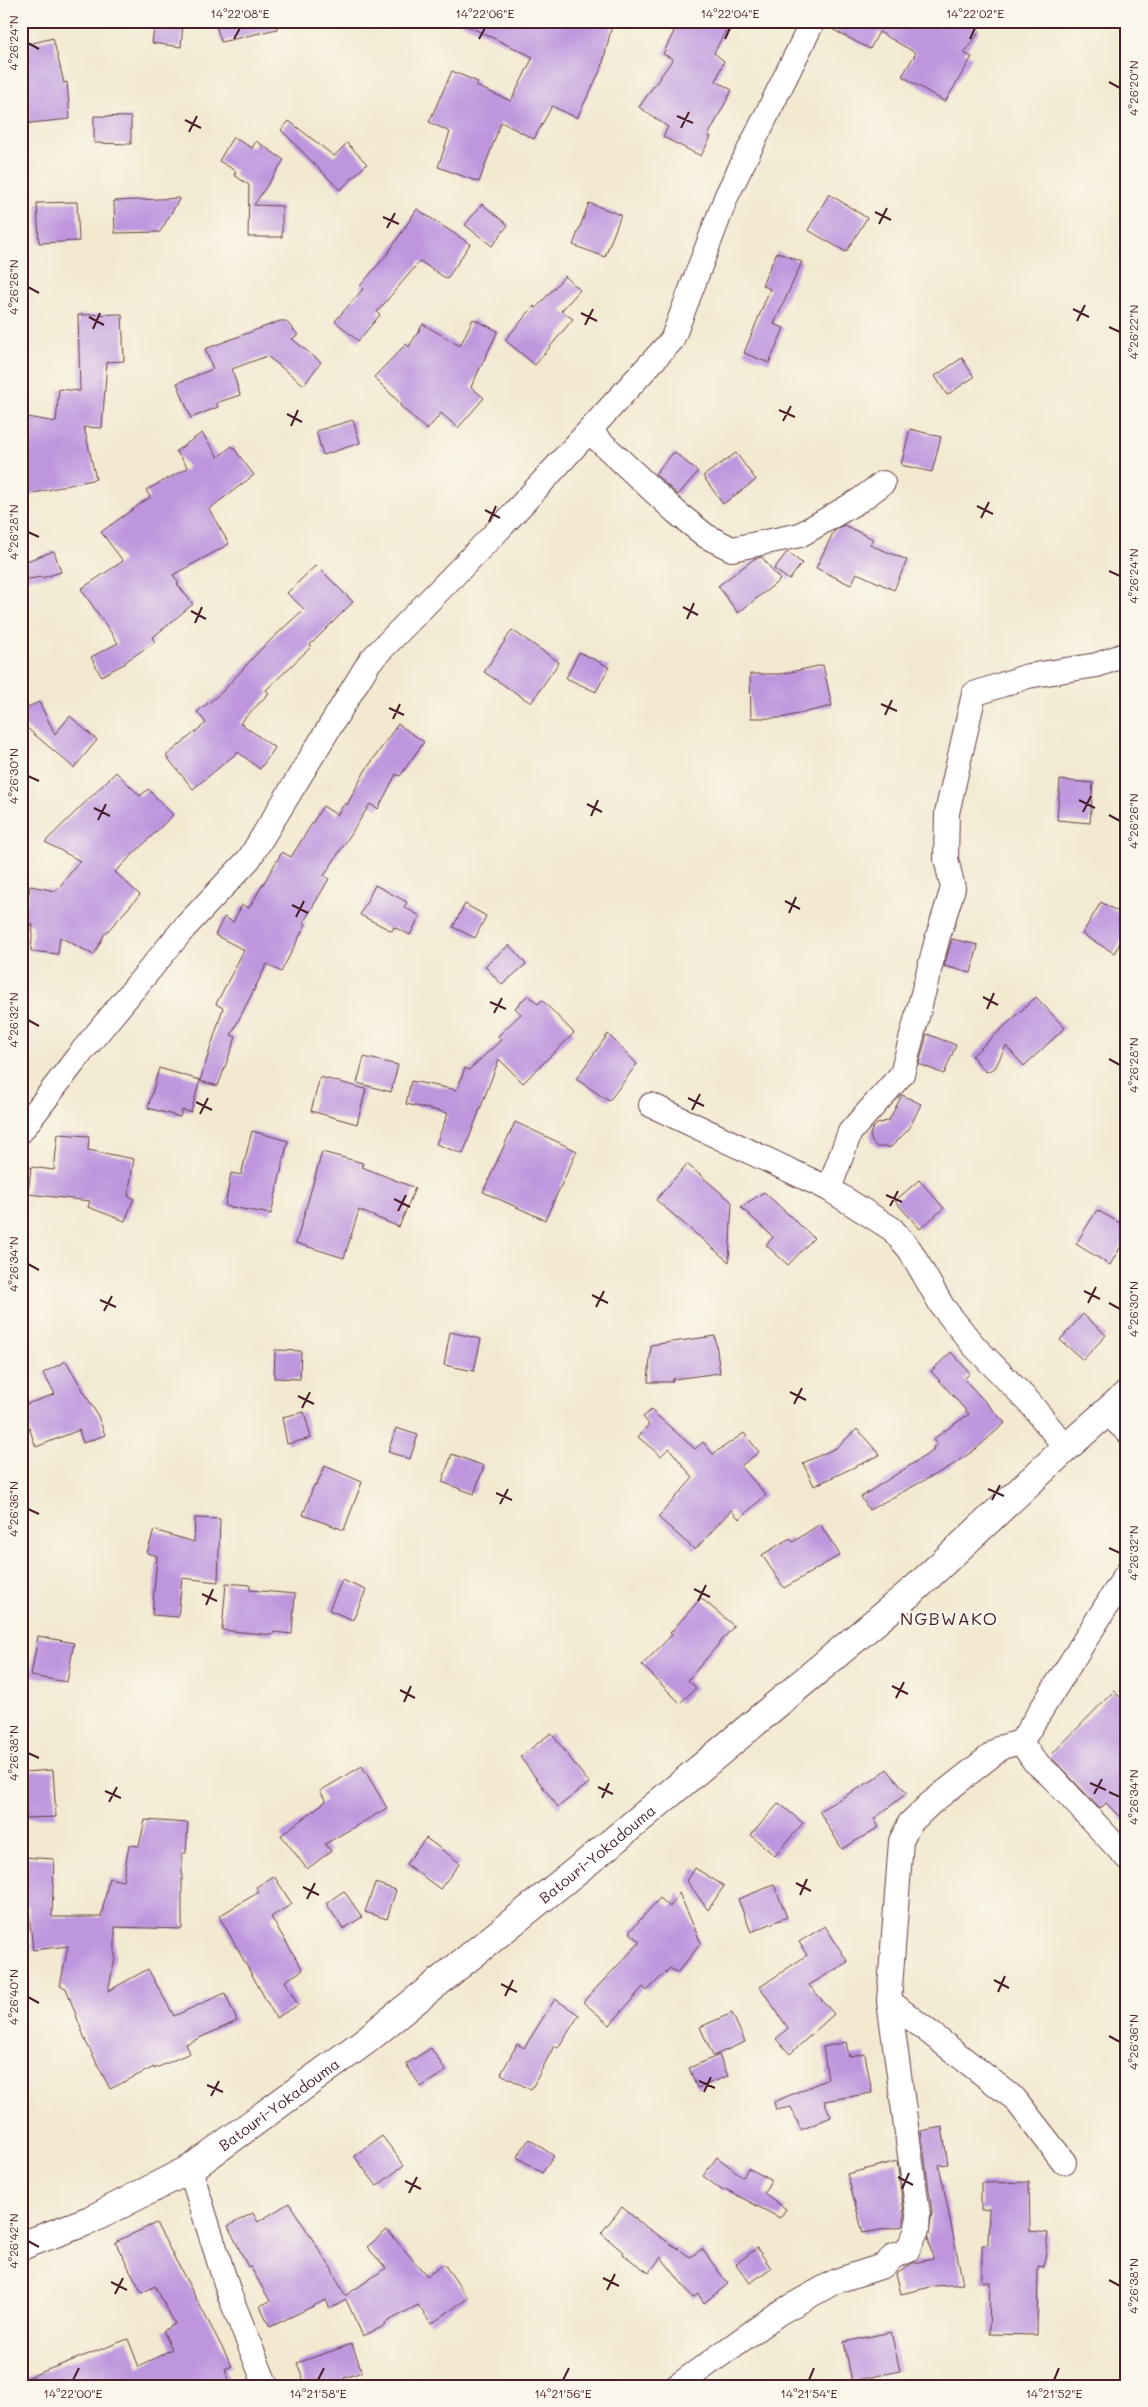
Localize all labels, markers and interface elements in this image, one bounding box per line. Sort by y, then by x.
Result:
text: 14°22'08"E [211,5,270,21]
text: 14°22'06"E [456,5,515,21]
text: 14°22'04"E [701,5,759,21]
text: 14°22'02"E [946,5,1004,21]
text: 4°26'24"N [5,15,21,71]
text: 4°26'20"N [1125,60,1141,116]
text: 4°26'26"N [5,259,21,315]
text: 4°26'22"N [1125,305,1141,359]
text: 4°26'28"N [5,504,21,560]
text: 4°26'24"N [1125,548,1141,604]
text: 4°26'30"N [5,748,21,804]
text: 4°26'26"N [1125,793,1141,849]
text: 4°26'32"N [5,992,21,1048]
text: 4°26'28"N [1125,1037,1141,1093]
text: 4°26'34"N [5,1236,21,1292]
text: 4°26'30"N [1125,1281,1141,1337]
text: 4°26'36"N [5,1481,21,1537]
text: 4°26'32"N [1125,1525,1141,1581]
district label: NGBWAKO [900,1606,998,1630]
text: 4°26'38"N [5,1725,21,1781]
text: 4°26'34"N [1125,1769,1141,1825]
street label: Batouri-Yokadouma [535,1800,659,1907]
text: 4°26'40"N [5,1969,21,2025]
text: 4°26'36"N [1125,2014,1141,2070]
street label: Batouri-Yokadouma [214,2053,343,2155]
text: 4°26'42"N [5,2213,21,2269]
text: 4°26'38"N [1125,2258,1141,2314]
text: 14°22'00"E [44,2385,103,2401]
text: 14°21'58"E [289,2385,347,2401]
text: 14°21'56"E [534,2385,592,2401]
text: 14°21'54"E [781,2385,838,2401]
text: 14°21'52"E [1026,2385,1082,2401]

